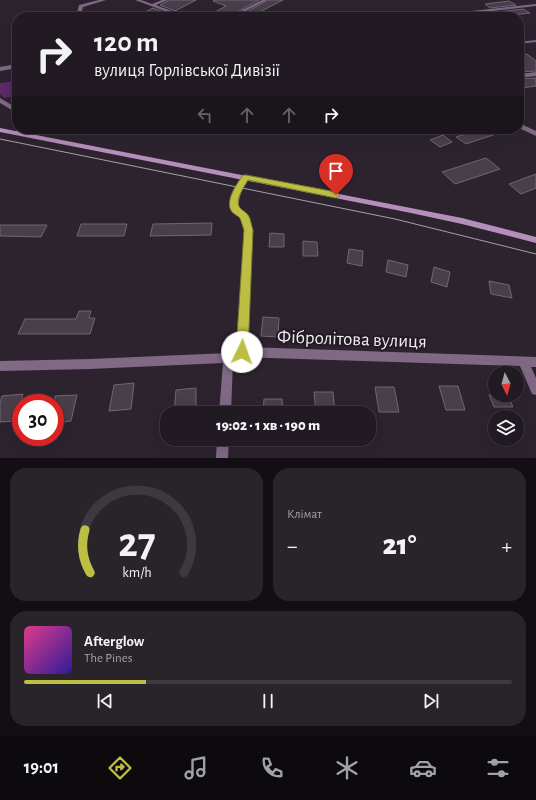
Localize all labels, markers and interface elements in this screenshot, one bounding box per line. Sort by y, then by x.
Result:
icon: right [28,28,80,80]
text: 120 m [94,29,159,57]
text: вулиця Горлівської Дивізії [94,62,280,80]
icon: left [194,104,216,126]
icon: ahead [236,104,258,126]
icon: ahead [278,104,300,126]
icon: right [320,104,342,126]
pin [319,154,353,195]
icon: arrive [325,160,347,182]
street label: Фібролітова вулиця [277,327,427,352]
position arrow [221,331,263,373]
north arrow [488,366,524,402]
map controls [488,366,524,446]
speed limit sign: 30 [12,394,64,446]
button: layers [488,410,524,446]
text: 19:02 · 1 хв · 190 m [216,418,320,433]
text: Клімат [287,508,322,521]
text: 27 [118,522,155,563]
text: 21° [382,530,417,560]
text: − [287,535,298,557]
text: + [501,535,512,557]
text: km/h [122,565,151,579]
text: Afterglow [84,634,144,649]
text: The Pines [84,652,133,665]
icon: previous [94,690,116,712]
icon: pause [257,690,279,712]
icon: next [420,690,442,712]
icon: directions [106,754,134,782]
icon: music [182,754,210,782]
icon: phone [258,754,286,782]
icon: climate [333,754,361,782]
icon: car [409,754,437,782]
icon: filters [484,754,512,782]
text: 19:01 [24,759,59,777]

